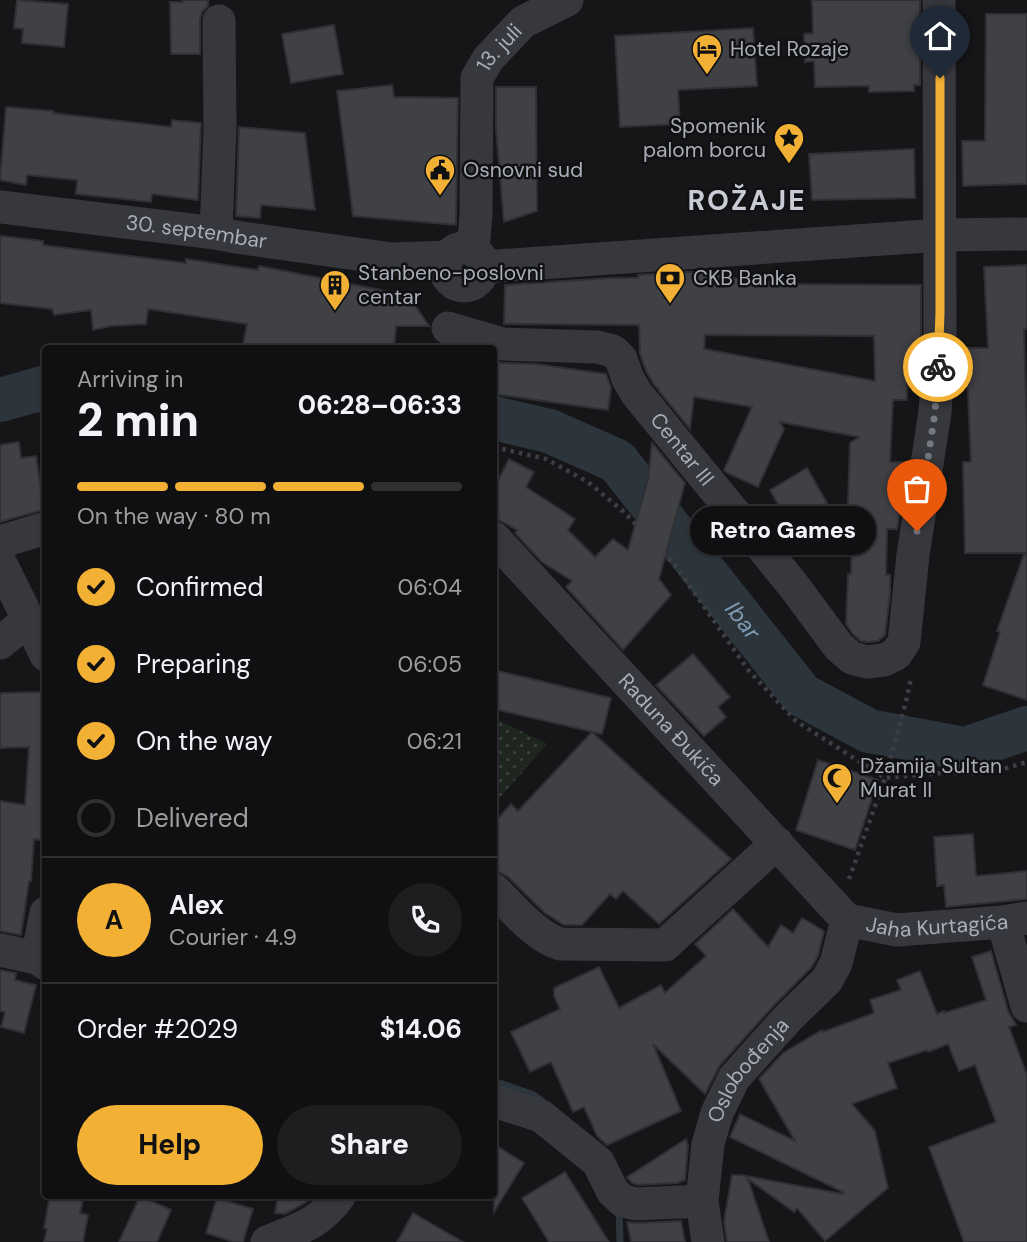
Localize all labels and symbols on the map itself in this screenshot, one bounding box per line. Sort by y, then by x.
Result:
pin [910,6,970,78]
street label: 13. juli [470,18,528,76]
hotel icon: Hotel Rozaje [690,32,724,76]
place label: Hotel Rozaje [730,35,849,63]
place label: Spomenik palom borcu [643,112,766,164]
place icon: Spomenik palom borcu [772,121,806,165]
public building icon: Osnovni sud [423,153,457,197]
place label: Osnovni sud [463,156,583,184]
district label: ROŽAJE [687,182,807,219]
street label: 30. septembar [124,208,269,255]
place label: Stanbeno-poslovni centar [358,259,544,311]
bank icon: CKB Banka [653,261,687,305]
place label: CKB Banka [693,264,797,292]
building icon: Stanbeno-poslovni centar [318,268,352,312]
courier [903,332,973,402]
street label: Centar III [644,407,720,492]
pin [887,459,947,531]
callout: Retro Games [690,506,875,556]
water label: Ibar [719,595,768,647]
street label: Raduna Ðukića [612,667,730,792]
place label: Džamija Sultan Murat II [860,752,1002,804]
mosque icon: Džamija Sultan Murat II [820,761,854,805]
street label: Jaha Kurtagića [864,908,1009,944]
street label: Oslobođenja [701,1012,795,1126]

